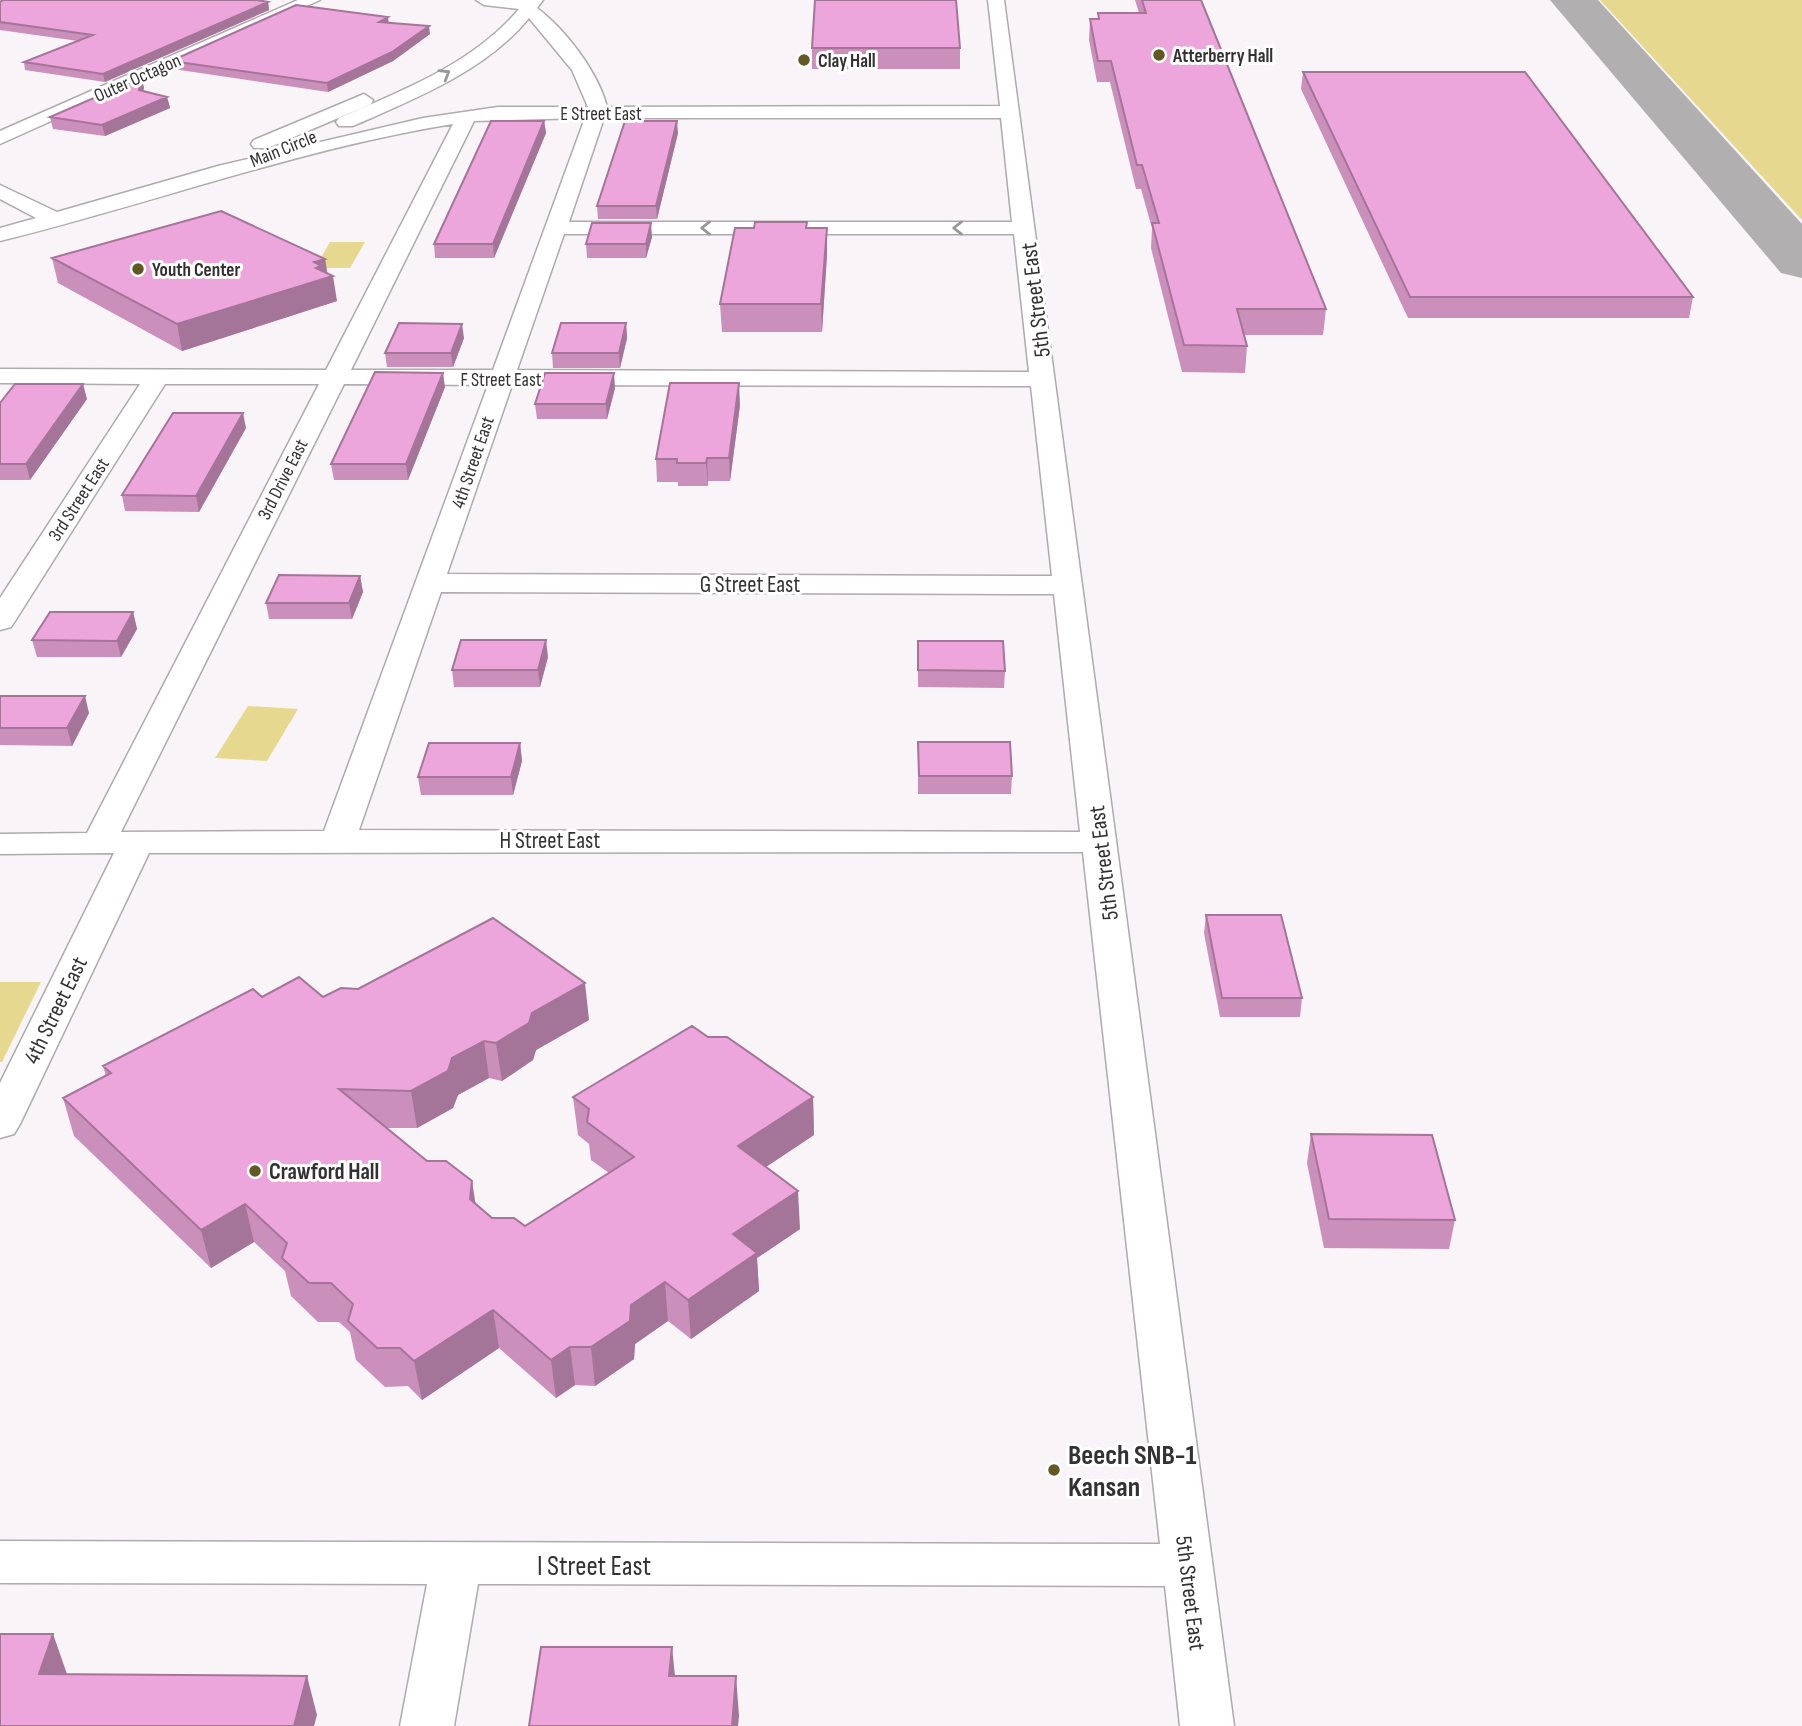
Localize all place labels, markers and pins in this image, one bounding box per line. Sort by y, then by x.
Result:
place label: Atterberry Hall [1172,45,1273,68]
marker: Atterberry Hall [1151,47,1167,63]
place label: Clay Hall [818,50,876,73]
marker: Clay Hall [796,52,812,68]
place label: Youth Center [152,259,240,282]
marker: Youth Center [130,261,146,277]
place label: Crawford Hall [269,1158,379,1186]
marker: Crawford Hall [247,1163,263,1179]
place label: Beech SNB-1 Kansan [1068,1439,1197,1504]
marker: Beech SNB-1 Kansan [1046,1462,1062,1478]

